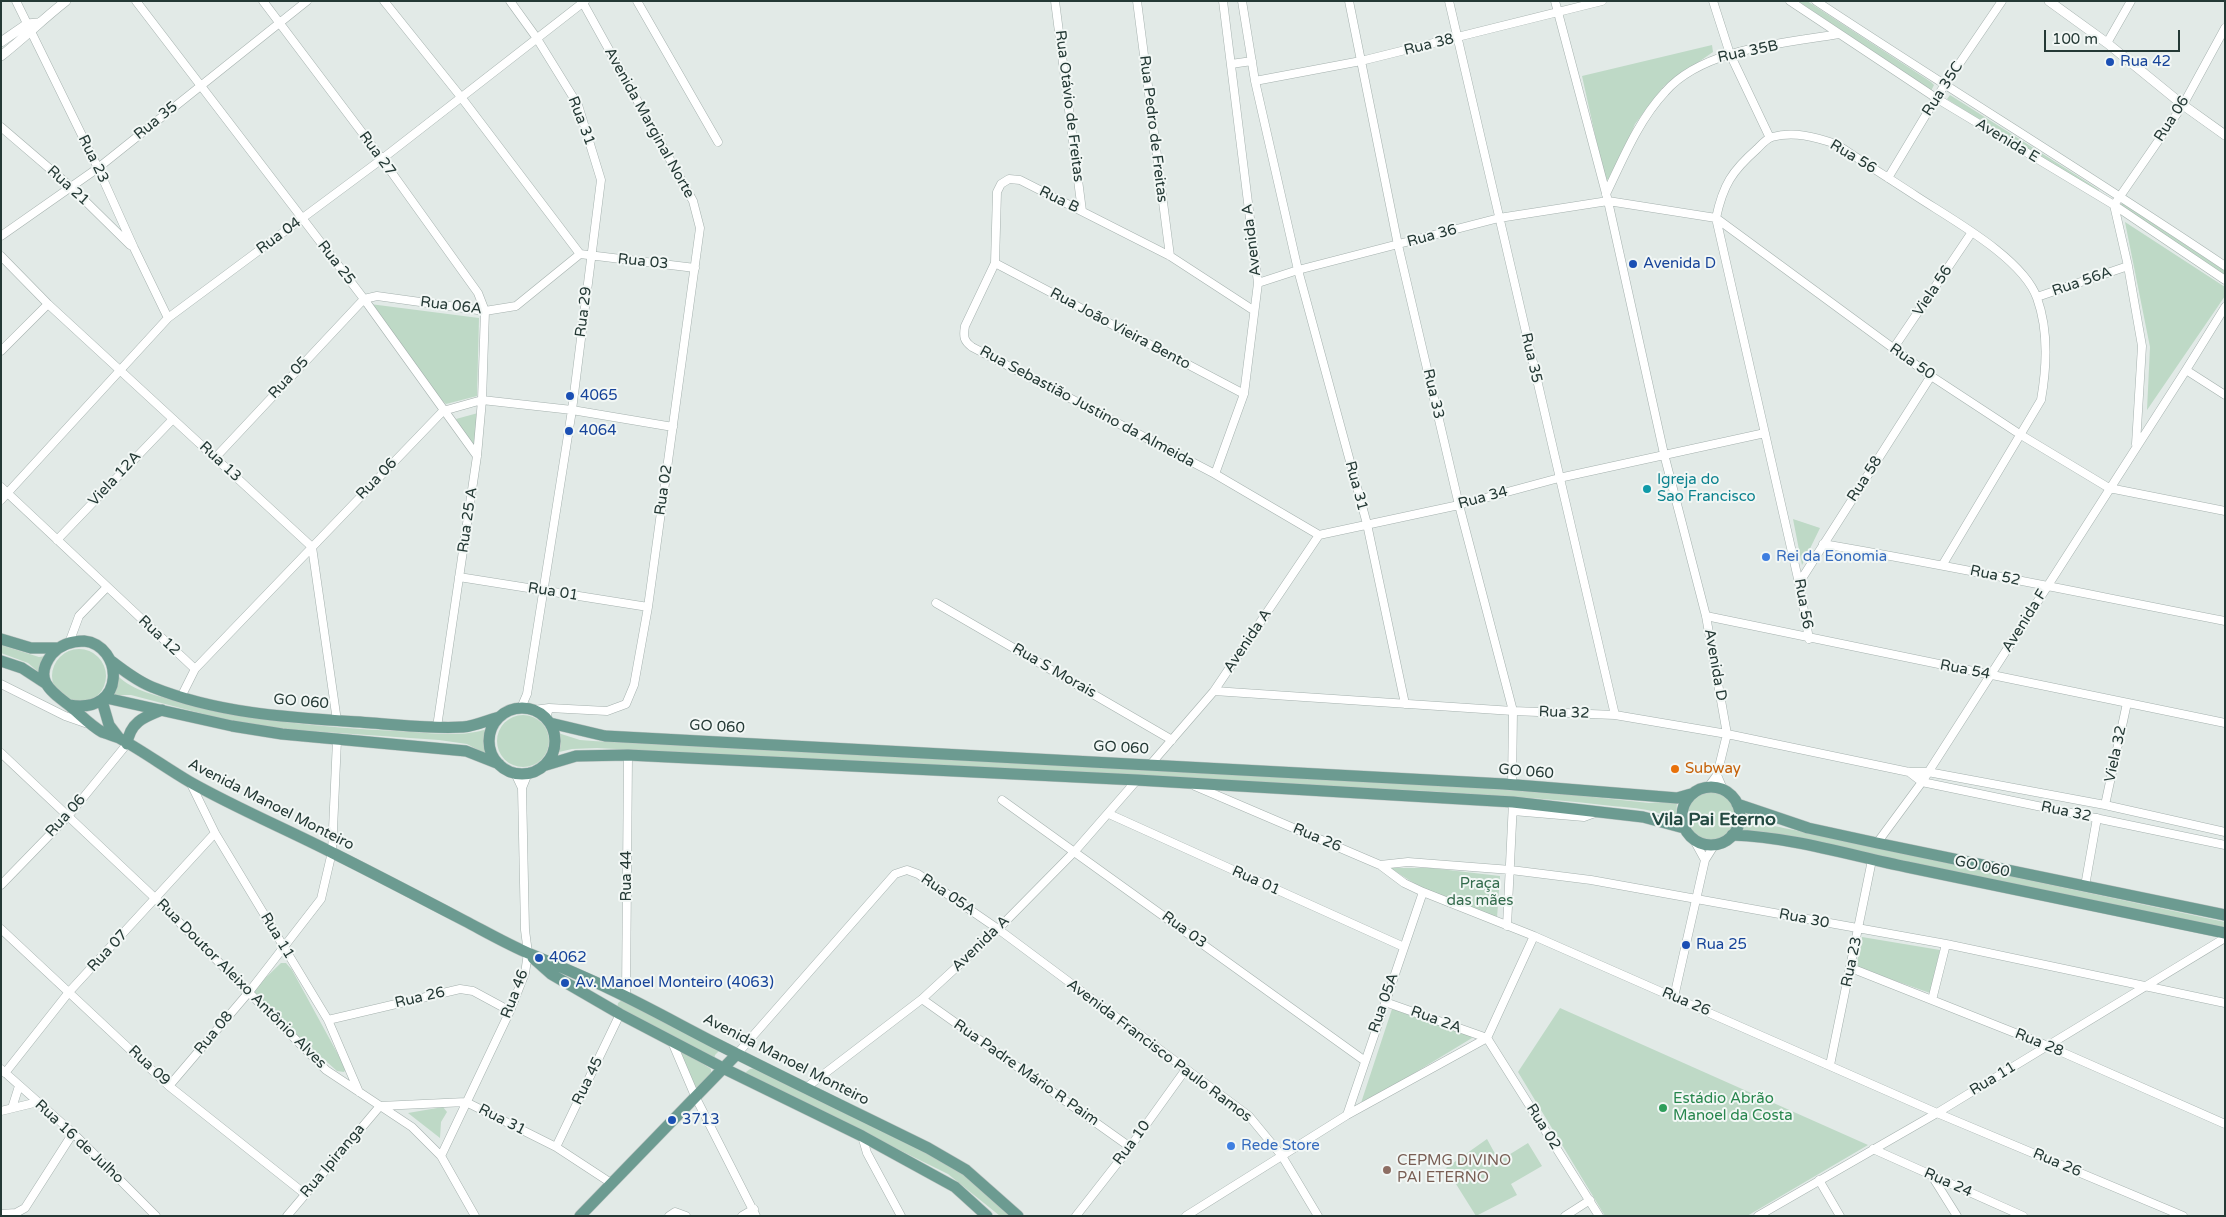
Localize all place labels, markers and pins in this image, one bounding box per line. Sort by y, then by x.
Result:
place label: Rua 42 [2120,53,2171,71]
marker: Rua 42 [2104,56,2116,68]
place label: Avenida D [1643,255,1716,273]
marker: Avenida D [1627,258,1639,270]
place label: 4065 [580,387,618,405]
marker: 4065 [564,390,576,402]
place label: 4064 [579,422,617,440]
marker: 4064 [563,425,575,437]
place label: Igreja do Sao Francisco [1657,471,1756,506]
marker: Igreja do Sao Francisco [1641,483,1653,495]
place label: Rei da Eonomia [1776,548,1887,566]
marker: Rei da Eonomia [1760,551,1772,563]
place label: Subway [1685,760,1741,778]
marker: Subway [1669,763,1681,775]
place label: Rua 25 [1696,936,1747,954]
marker: Rua 25 [1680,939,1692,951]
place label: 4062 [549,949,587,967]
marker: 4062 [533,952,545,964]
place label: Av. Manoel Monteiro (4063) [575,974,774,992]
marker: Av. Manoel Monteiro (4063) [559,977,571,989]
place label: Estádio Abrão Manoel da Costa [1673,1090,1793,1125]
marker: Estádio Abrão Manoel da Costa [1657,1102,1669,1114]
place label: 3713 [682,1111,720,1129]
marker: 3713 [666,1114,678,1126]
place label: Rede Store [1241,1137,1320,1155]
marker: Rede Store [1225,1140,1237,1152]
place label: CEPMG DIVINO PAI ETERNO [1397,1152,1511,1187]
marker: CEPMG DIVINO PAI ETERNO [1381,1164,1393,1176]

